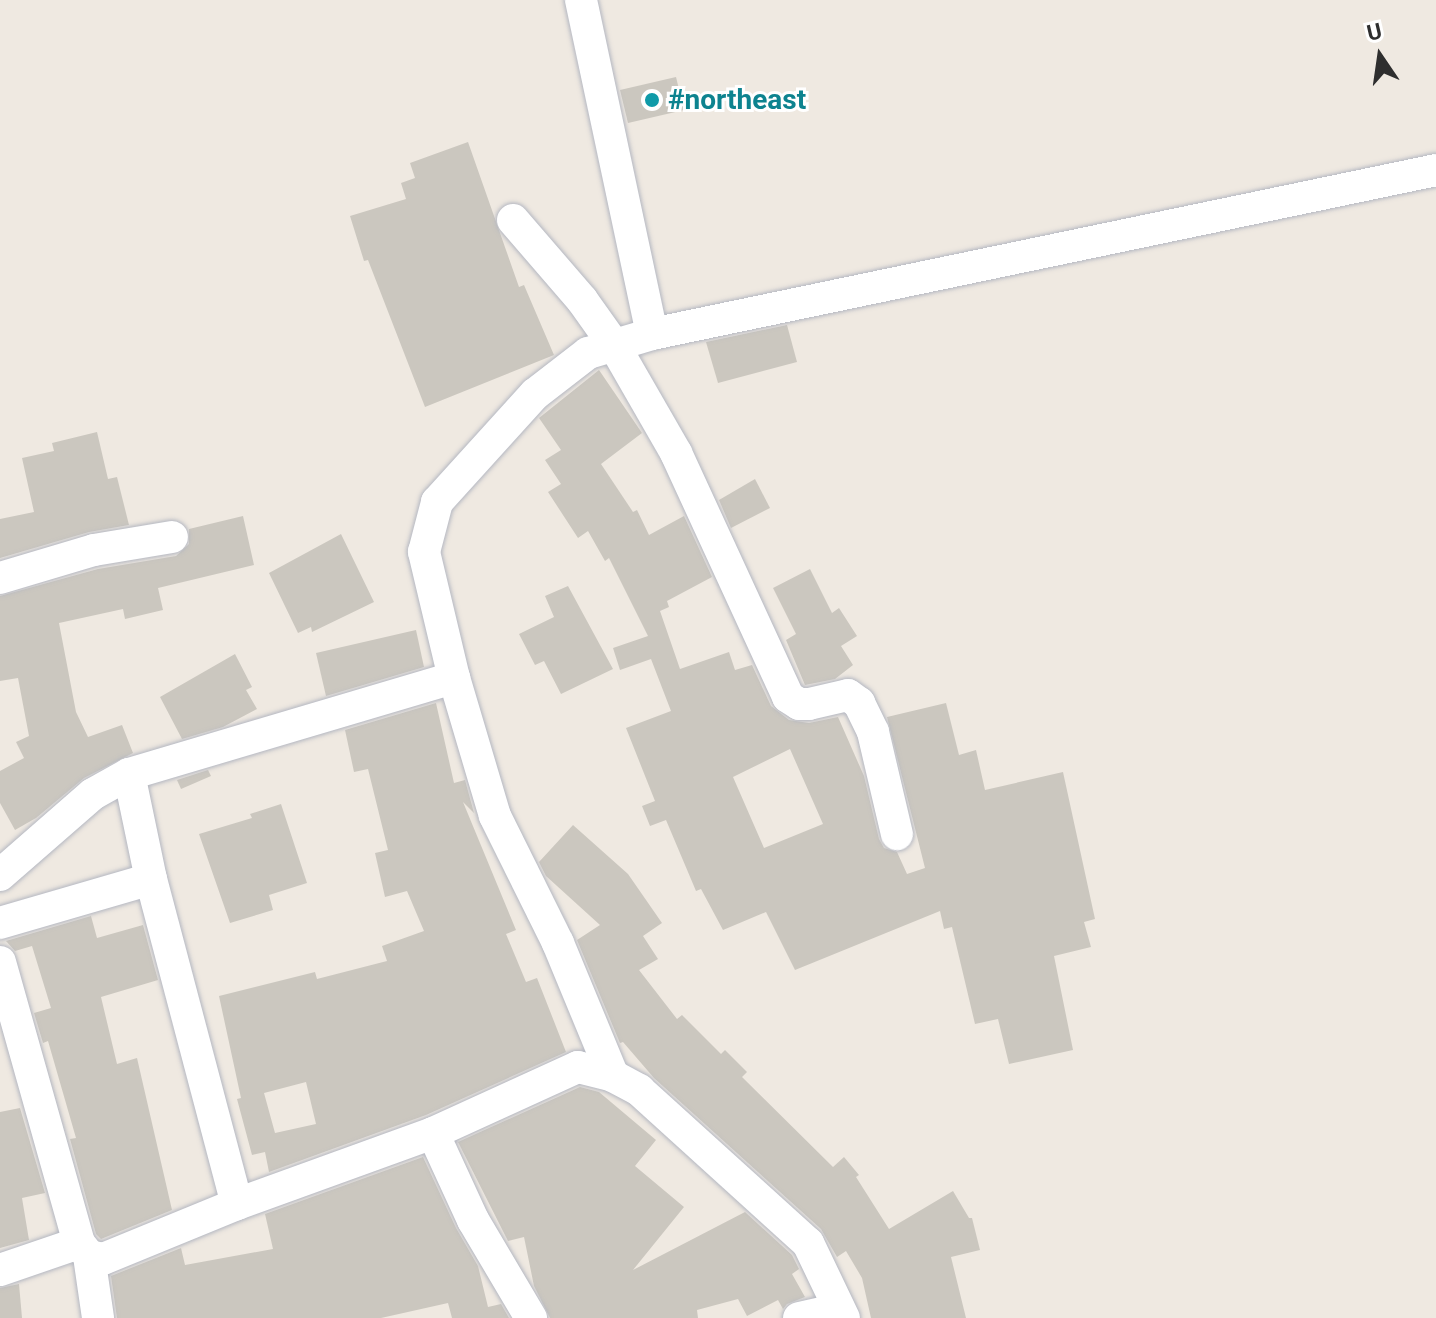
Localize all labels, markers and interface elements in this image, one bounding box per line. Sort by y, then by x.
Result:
north arrow [1340,16,1420,96]
text: U [1365,18,1384,46]
place label: #northeast [668,83,806,117]
marker: #northeast [643,91,661,109]

